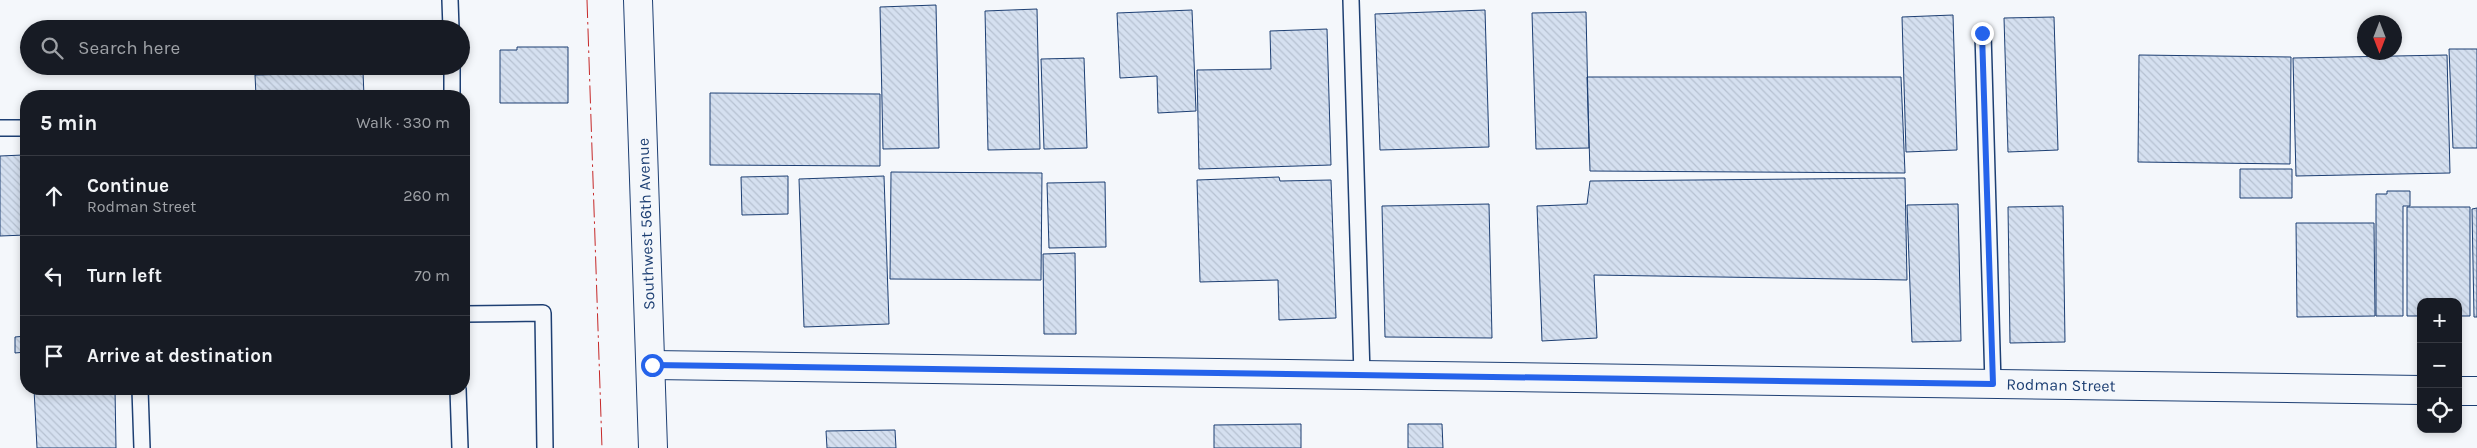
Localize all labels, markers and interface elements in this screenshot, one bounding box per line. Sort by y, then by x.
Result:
north arrow [2357,15,2402,60]
search box [20,20,470,75]
route end [1971,22,1994,45]
icon: search [38,34,66,62]
text: Search here [78,37,180,59]
text: 5 min [40,111,97,135]
text: Walk · 330 m [356,113,450,132]
street label: Southwest 56th Avenue [634,138,658,310]
text: Continue [87,175,169,197]
icon: ahead [40,182,68,210]
text: 260 m [403,186,450,205]
text: Rodman Street [87,197,196,216]
icon: left [40,262,68,290]
text: Turn left [87,265,162,287]
text: 70 m [414,266,450,285]
map controls [2417,298,2462,433]
button: + [2417,298,2462,343]
icon: arrive [40,342,68,370]
button: − [2417,343,2462,388]
text: Arrive at destination [87,345,273,367]
route start [641,354,664,377]
street label: Rodman Street [2006,375,2116,395]
button: locate [2417,388,2462,433]

